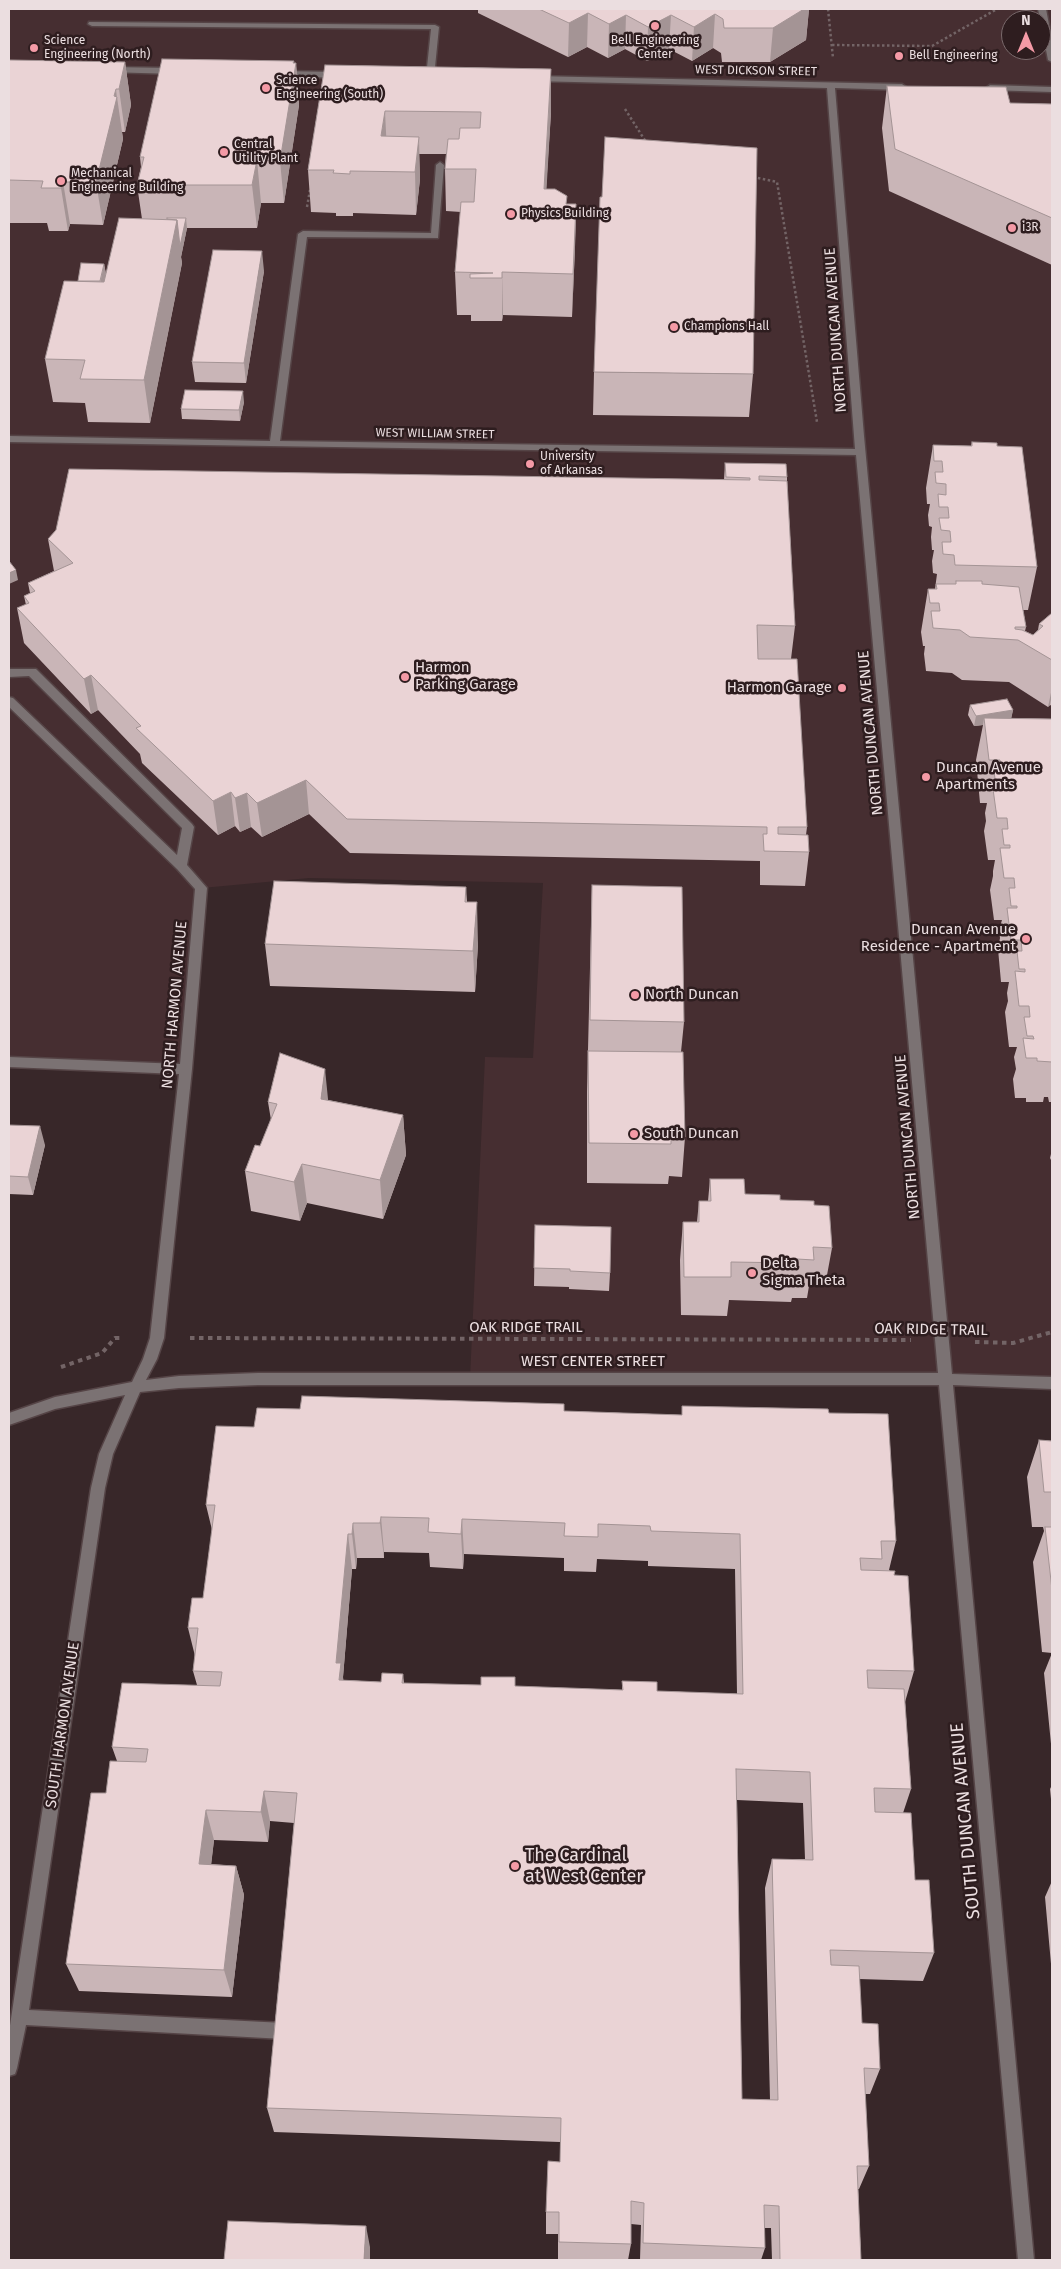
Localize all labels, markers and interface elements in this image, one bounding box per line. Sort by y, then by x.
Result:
north arrow [1001,10,1051,60]
text: N [1021,12,1031,29]
marker: Bell Engineering Center [649,20,661,32]
place label: Science Engineering (North) [44,34,151,62]
place label: Bell Engineering Center [611,34,699,62]
marker: Science Engineering (North) [28,42,40,54]
place label: Bell Engineering [909,49,997,63]
marker: Bell Engineering [893,50,905,62]
street label: WEST DICKSON STREET [695,63,817,79]
place label: Science Engineering (South) [276,74,383,102]
marker: Science Engineering (South) [260,82,272,94]
place label: Central Utility Plant [234,138,298,166]
marker: Central Utility Plant [218,146,230,158]
place label: Mechanical Engineering Building [71,167,183,195]
marker: Mechanical Engineering Building [55,175,67,187]
place label: Physics Building [521,207,609,221]
marker: Physics Building [505,208,517,220]
place label: i3R [1022,221,1039,235]
marker: i3R [1006,222,1018,234]
street label: NORTH DUNCAN AVENUE [821,247,851,413]
place label: Champions Hall [684,320,769,334]
marker: Champions Hall [668,321,680,333]
street label: WEST WILLIAM STREET [375,426,495,442]
place label: University of Arkansas [540,450,603,478]
marker: University of Arkansas [524,458,536,470]
street label: NORTH DUNCAN AVENUE [855,650,887,816]
place label: Harmon Parking Garage [415,659,516,694]
marker: Harmon Parking Garage [399,671,411,683]
place label: Harmon Garage [727,679,832,697]
marker: Harmon Garage [836,682,848,694]
place label: Duncan Avenue Apartments [936,759,1041,794]
marker: Duncan Avenue Apartments [920,771,932,783]
street label: NORTH HARMON AVENUE [159,920,191,1090]
place label: Duncan Avenue Residence - Apartment [861,921,1016,956]
marker: Duncan Avenue Residence - Apartment [1020,933,1032,945]
place label: North Duncan [645,986,739,1004]
marker: North Duncan [629,989,641,1001]
street label: NORTH DUNCAN AVENUE [892,1054,924,1220]
place label: South Duncan [644,1125,739,1143]
marker: South Duncan [628,1128,640,1140]
place label: Delta Sigma Theta [762,1255,845,1290]
marker: Delta Sigma Theta [746,1267,758,1279]
street label: OAK RIDGE TRAIL [469,1319,583,1337]
street label: OAK RIDGE TRAIL [874,1320,988,1340]
street label: WEST CENTER STREET [521,1353,665,1371]
street label: SOUTH HARMON AVENUE [42,1641,84,1809]
street label: SOUTH DUNCAN AVENUE [947,1722,985,1920]
place label: The Cardinal at West Center [525,1845,643,1888]
marker: The Cardinal at West Center [509,1860,521,1872]

